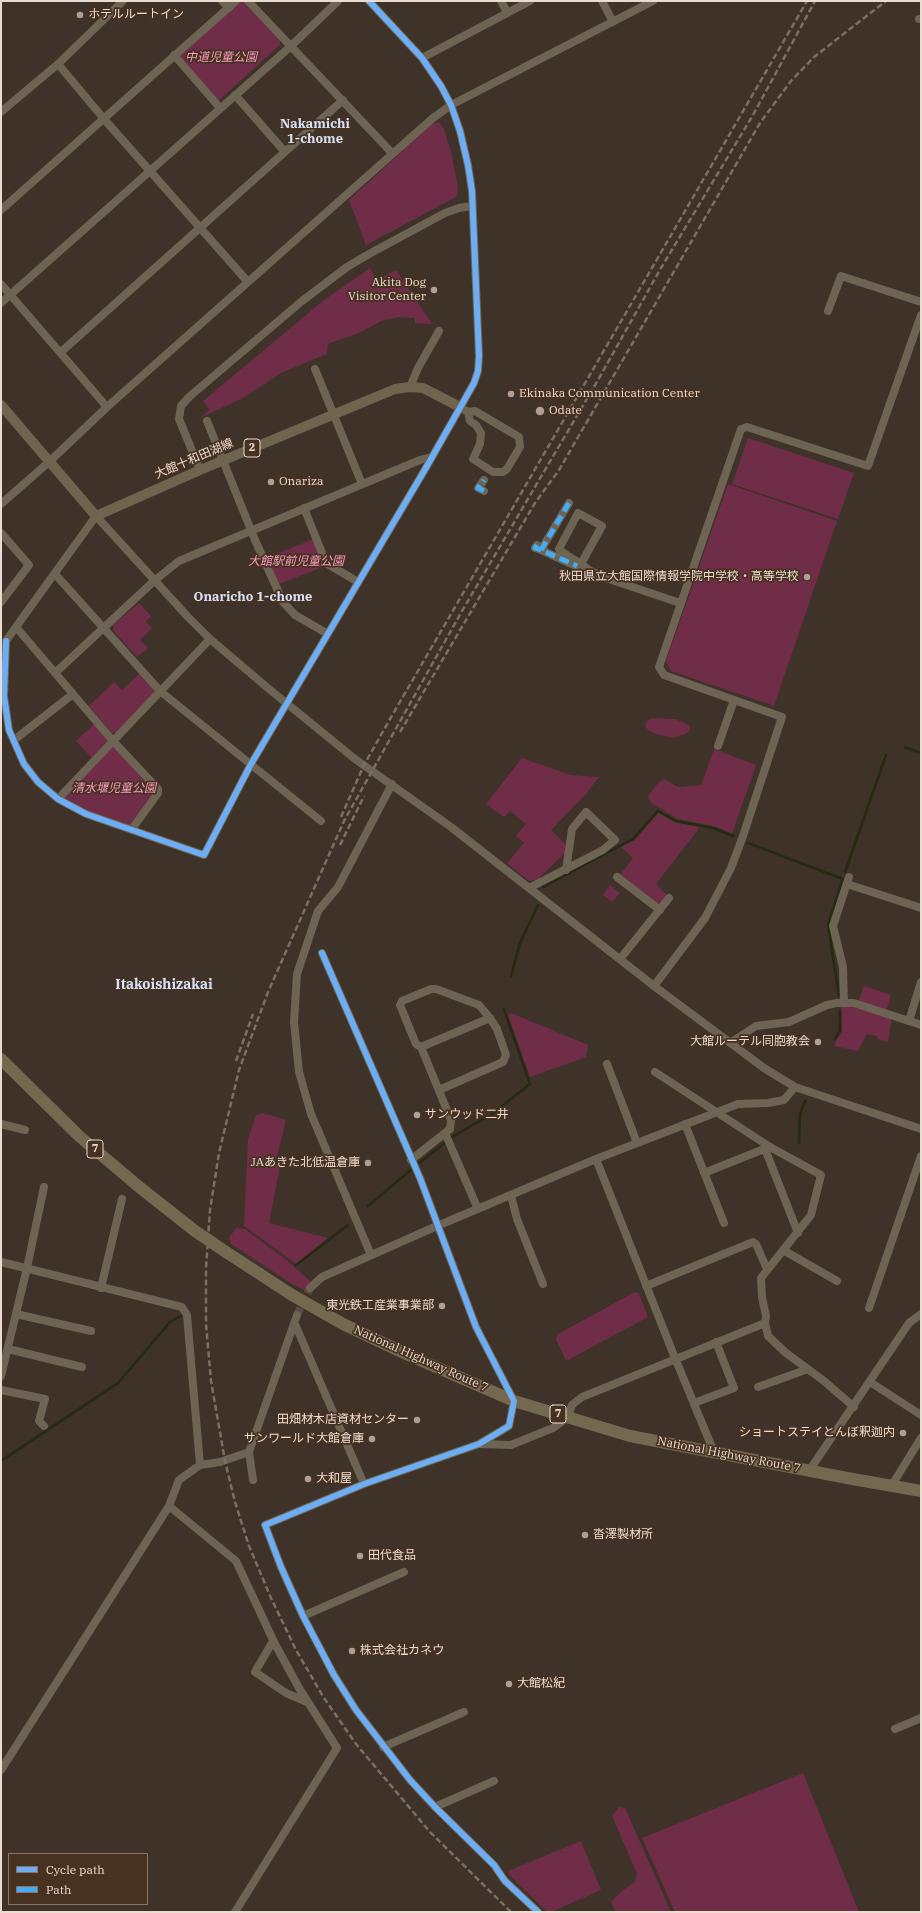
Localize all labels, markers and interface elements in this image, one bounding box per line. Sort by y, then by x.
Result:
place label: ホテルルートイン [88,8,184,22]
marker: ホテルルートイン [75,10,85,20]
park label: 中道児童公園 [185,51,257,65]
district label: Nakamichi 1-chome [280,116,350,147]
place label: Akita Dog Visitor Center [348,276,426,304]
marker: Akita Dog Visitor Center [429,285,439,295]
place label: Ekinaka Communication Center [519,387,700,401]
marker: Ekinaka Communication Center [506,389,516,399]
place label: Odate [549,404,582,418]
marker: Odate [534,405,546,417]
street label: 大館十和田湖線 [153,436,235,482]
road number: 2 [244,439,260,457]
place label: Onariza [279,475,324,489]
marker: Onariza [266,477,276,487]
park label: 大館駅前児童公園 [248,555,344,569]
place label: 秋田県立大館国際情報学院中学校・高等学校 [559,570,799,584]
marker: 秋田県立大館国際情報学院中学校・高等学校 [802,572,812,582]
district label: Onaricho 1-chome [194,589,312,605]
park label: 清水堰児童公園 [72,782,156,796]
district label: Itakoishizakai [115,977,213,993]
place label: 大館ルーテル同胞教会 [690,1035,810,1049]
marker: 大館ルーテル同胞教会 [813,1037,823,1047]
place label: サンウッド二井 [425,1108,509,1122]
marker: サンウッド二井 [412,1110,422,1120]
road number: 7 [87,1140,103,1158]
place label: JAあきた北低温倉庫 [251,1156,360,1170]
marker: JAあきた北低温倉庫 [363,1158,373,1168]
place label: 東光鉄工産業事業部 [326,1299,434,1313]
marker: 東光鉄工産業事業部 [437,1301,447,1311]
street label: National Highway Route 7 [351,1323,491,1395]
road number: 7 [550,1405,566,1423]
place label: 田畑材木店資材センター [277,1413,409,1427]
marker: 田畑材木店資材センター [412,1415,422,1425]
place label: ショートステイとんぼ釈迦内 [739,1426,895,1440]
marker: ショートステイとんぼ釈迦内 [898,1428,908,1438]
place label: サンワールド大館倉庫 [244,1432,364,1446]
marker: サンワールド大館倉庫 [367,1434,377,1444]
street label: National Highway Route 7 [656,1434,802,1476]
place label: 大和屋 [316,1472,352,1486]
marker: 大和屋 [303,1474,313,1484]
place label: 沓澤製材所 [593,1528,653,1542]
marker: 沓澤製材所 [580,1530,590,1540]
place label: 田代食品 [368,1549,416,1563]
marker: 田代食品 [355,1551,365,1561]
place label: 株式会社カネウ [360,1644,444,1658]
marker: 株式会社カネウ [347,1646,357,1656]
place label: 大館松紀 [517,1677,565,1691]
marker: 大館松紀 [504,1679,514,1689]
legend [8,1853,148,1905]
text: Cycle path [46,1862,105,1877]
text: Path [46,1882,71,1897]

